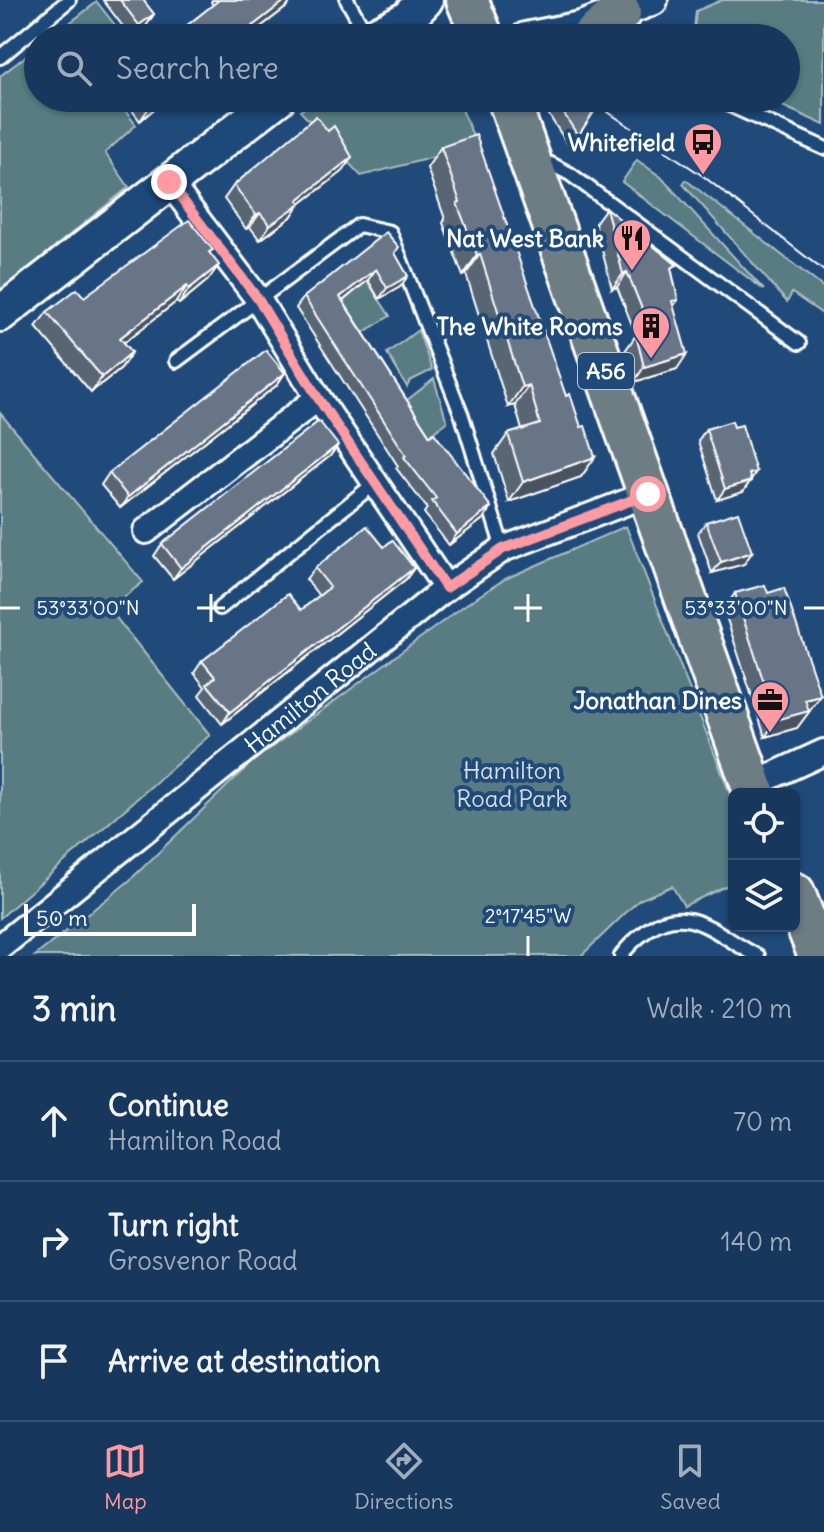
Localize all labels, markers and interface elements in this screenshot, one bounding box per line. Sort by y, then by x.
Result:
search box [24,24,800,112]
icon: search [52,46,96,90]
text: Search here [116,49,279,87]
bus stop icon: Whitefield [682,121,724,176]
place label: Whitefield [568,127,675,157]
route end [151,164,187,200]
restaurant icon: Nat West Bank [611,217,653,272]
place label: Nat West Bank [446,223,604,253]
building icon: The White Rooms [630,305,672,360]
place label: The White Rooms [436,311,623,341]
road number: A56 [578,353,634,389]
route start [630,476,666,512]
text: 53°33'00"N [36,595,140,620]
text: 53°33'00"N [684,595,788,620]
street label: Hamilton Road [238,635,382,759]
office icon: Jonathan Dines [749,679,791,734]
place label: Jonathan Dines [573,685,742,715]
park label: Hamilton Road Park [456,755,568,813]
map controls [728,788,800,932]
button: locate [728,788,800,860]
button: layers [728,860,800,932]
scale bar [24,900,196,936]
text: 2°17'45"W [485,903,571,928]
text: 50 m [36,904,88,932]
text: 3 min [32,987,117,1030]
text: Walk · 210 m [646,992,792,1025]
text: Continue [108,1086,229,1124]
icon: ahead [32,1099,76,1143]
text: 70 m [733,1105,792,1138]
text: Hamilton Road [108,1124,282,1157]
text: Turn right [108,1206,239,1244]
icon: right [32,1219,76,1263]
text: 140 m [721,1225,792,1258]
text: Grosvenor Road [108,1244,298,1277]
icon: arrive [32,1339,76,1383]
text: Arrive at destination [108,1342,380,1380]
tab: Map [103,1439,147,1515]
tab: Directions [354,1439,454,1515]
tab: Saved [660,1439,721,1515]

